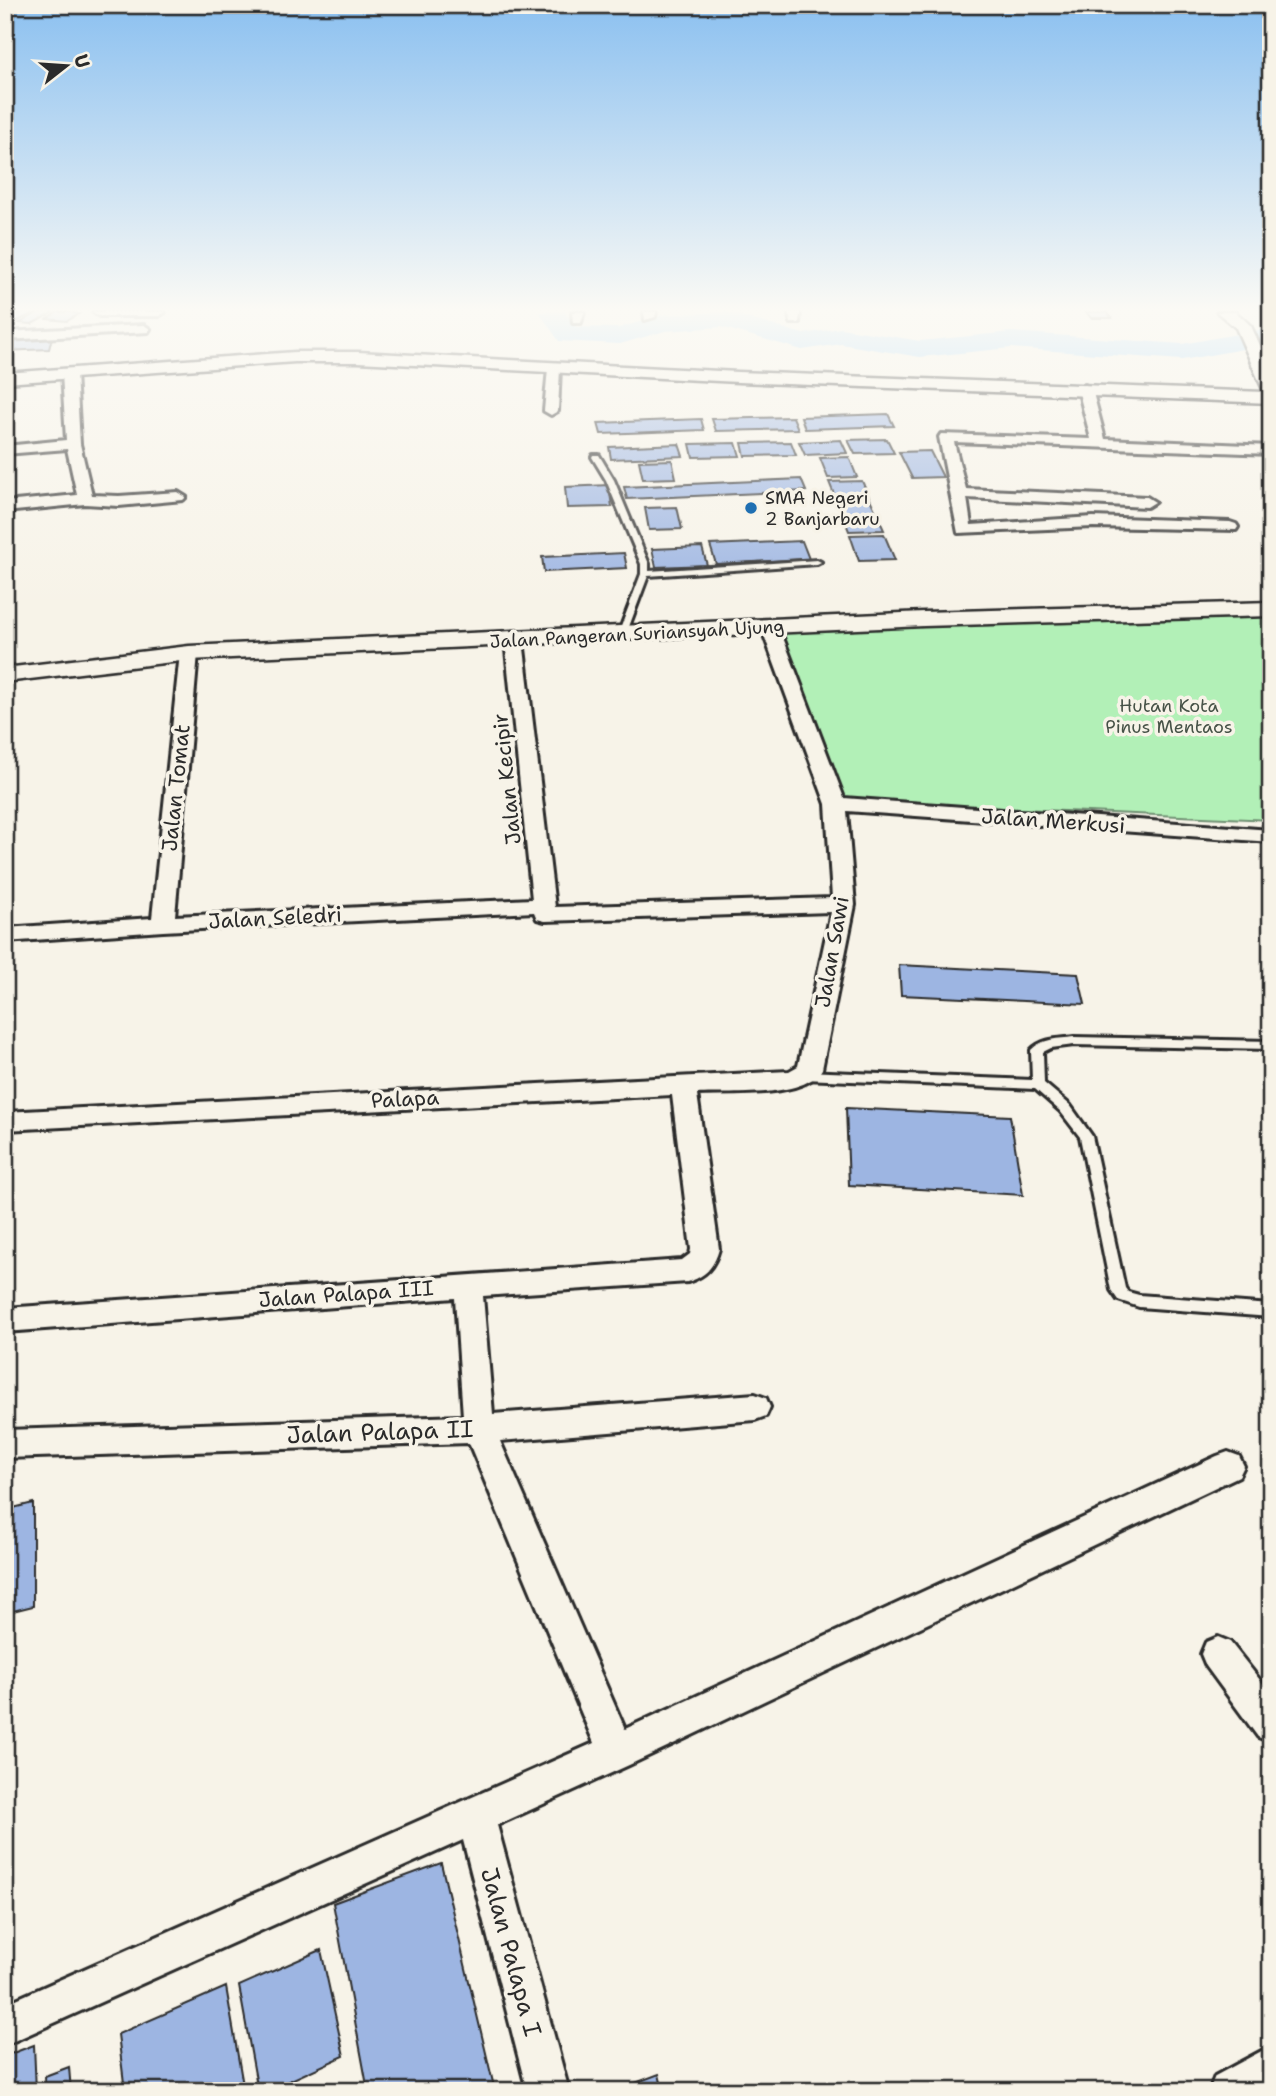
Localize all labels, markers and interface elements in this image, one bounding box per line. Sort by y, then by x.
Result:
north arrow [32,32,102,102]
text: U [68,51,96,71]
place label: SMA Negeri 2 Banjarbaru [765,486,880,531]
marker: SMA Negeri 2 Banjarbaru [743,500,759,516]
street label: Jalan Pangeran Suriansyah Ujung [489,614,785,654]
park label: Hutan Kota Pinus Mentaos [1105,694,1233,739]
street label: Jalan Kecipir [486,712,528,846]
street label: Jalan Tomat [155,723,197,853]
street label: Jalan Merkusi [980,802,1126,840]
street label: Jalan Sawi [808,894,856,1010]
street label: Jalan Seledri [207,901,343,935]
street label: Palapa [370,1083,440,1115]
street label: Jalan Palapa III [257,1274,435,1314]
street label: Jalan Palapa II [286,1413,474,1451]
street label: Jalan Palapa I [473,1864,549,2040]

